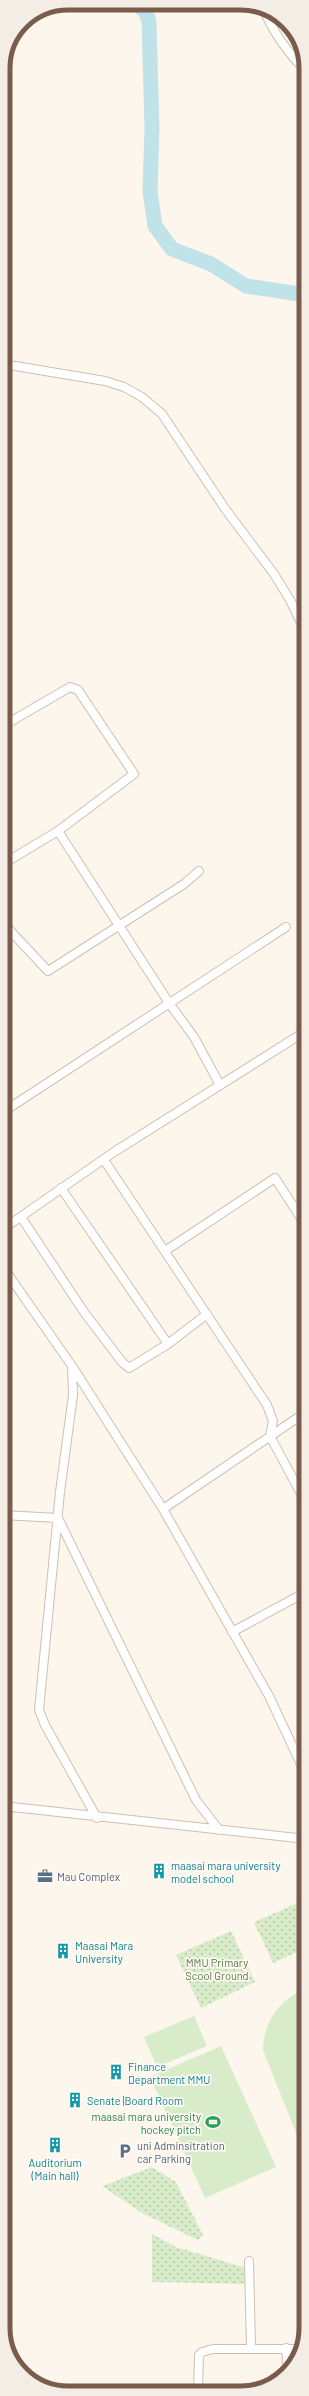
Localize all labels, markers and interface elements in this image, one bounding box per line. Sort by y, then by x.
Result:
place label: maasai mara university model school [171,1859,280,1885]
building icon: maasai mara university model school [150,1862,168,1880]
office icon: Mau Complex [36,1867,54,1885]
place label: Mau Complex [57,1870,120,1883]
place label: Maasai Mara University [75,1939,133,1965]
building icon: Maasai Mara University [54,1942,72,1960]
park label: MMU Primary Scool Ground [185,1956,249,1982]
place label: Finance Department MMU [128,2060,210,2086]
building icon: Finance Department MMU [107,2063,125,2081]
building icon: Senate |Board Room [66,2091,84,2109]
place label: Senate |Board Room [87,2094,183,2107]
place label: maasai mara university hockey pitch [92,2110,201,2136]
sports icon: maasai mara university hockey pitch [204,2113,222,2131]
building icon: Auditorium (Main hall) [46,2136,64,2154]
place label: uni Adminsitration car Parking [137,2139,225,2165]
parking icon: uni Adminsitration car Parking [116,2142,134,2160]
place label: Auditorium (Main hall) [28,2156,82,2182]

